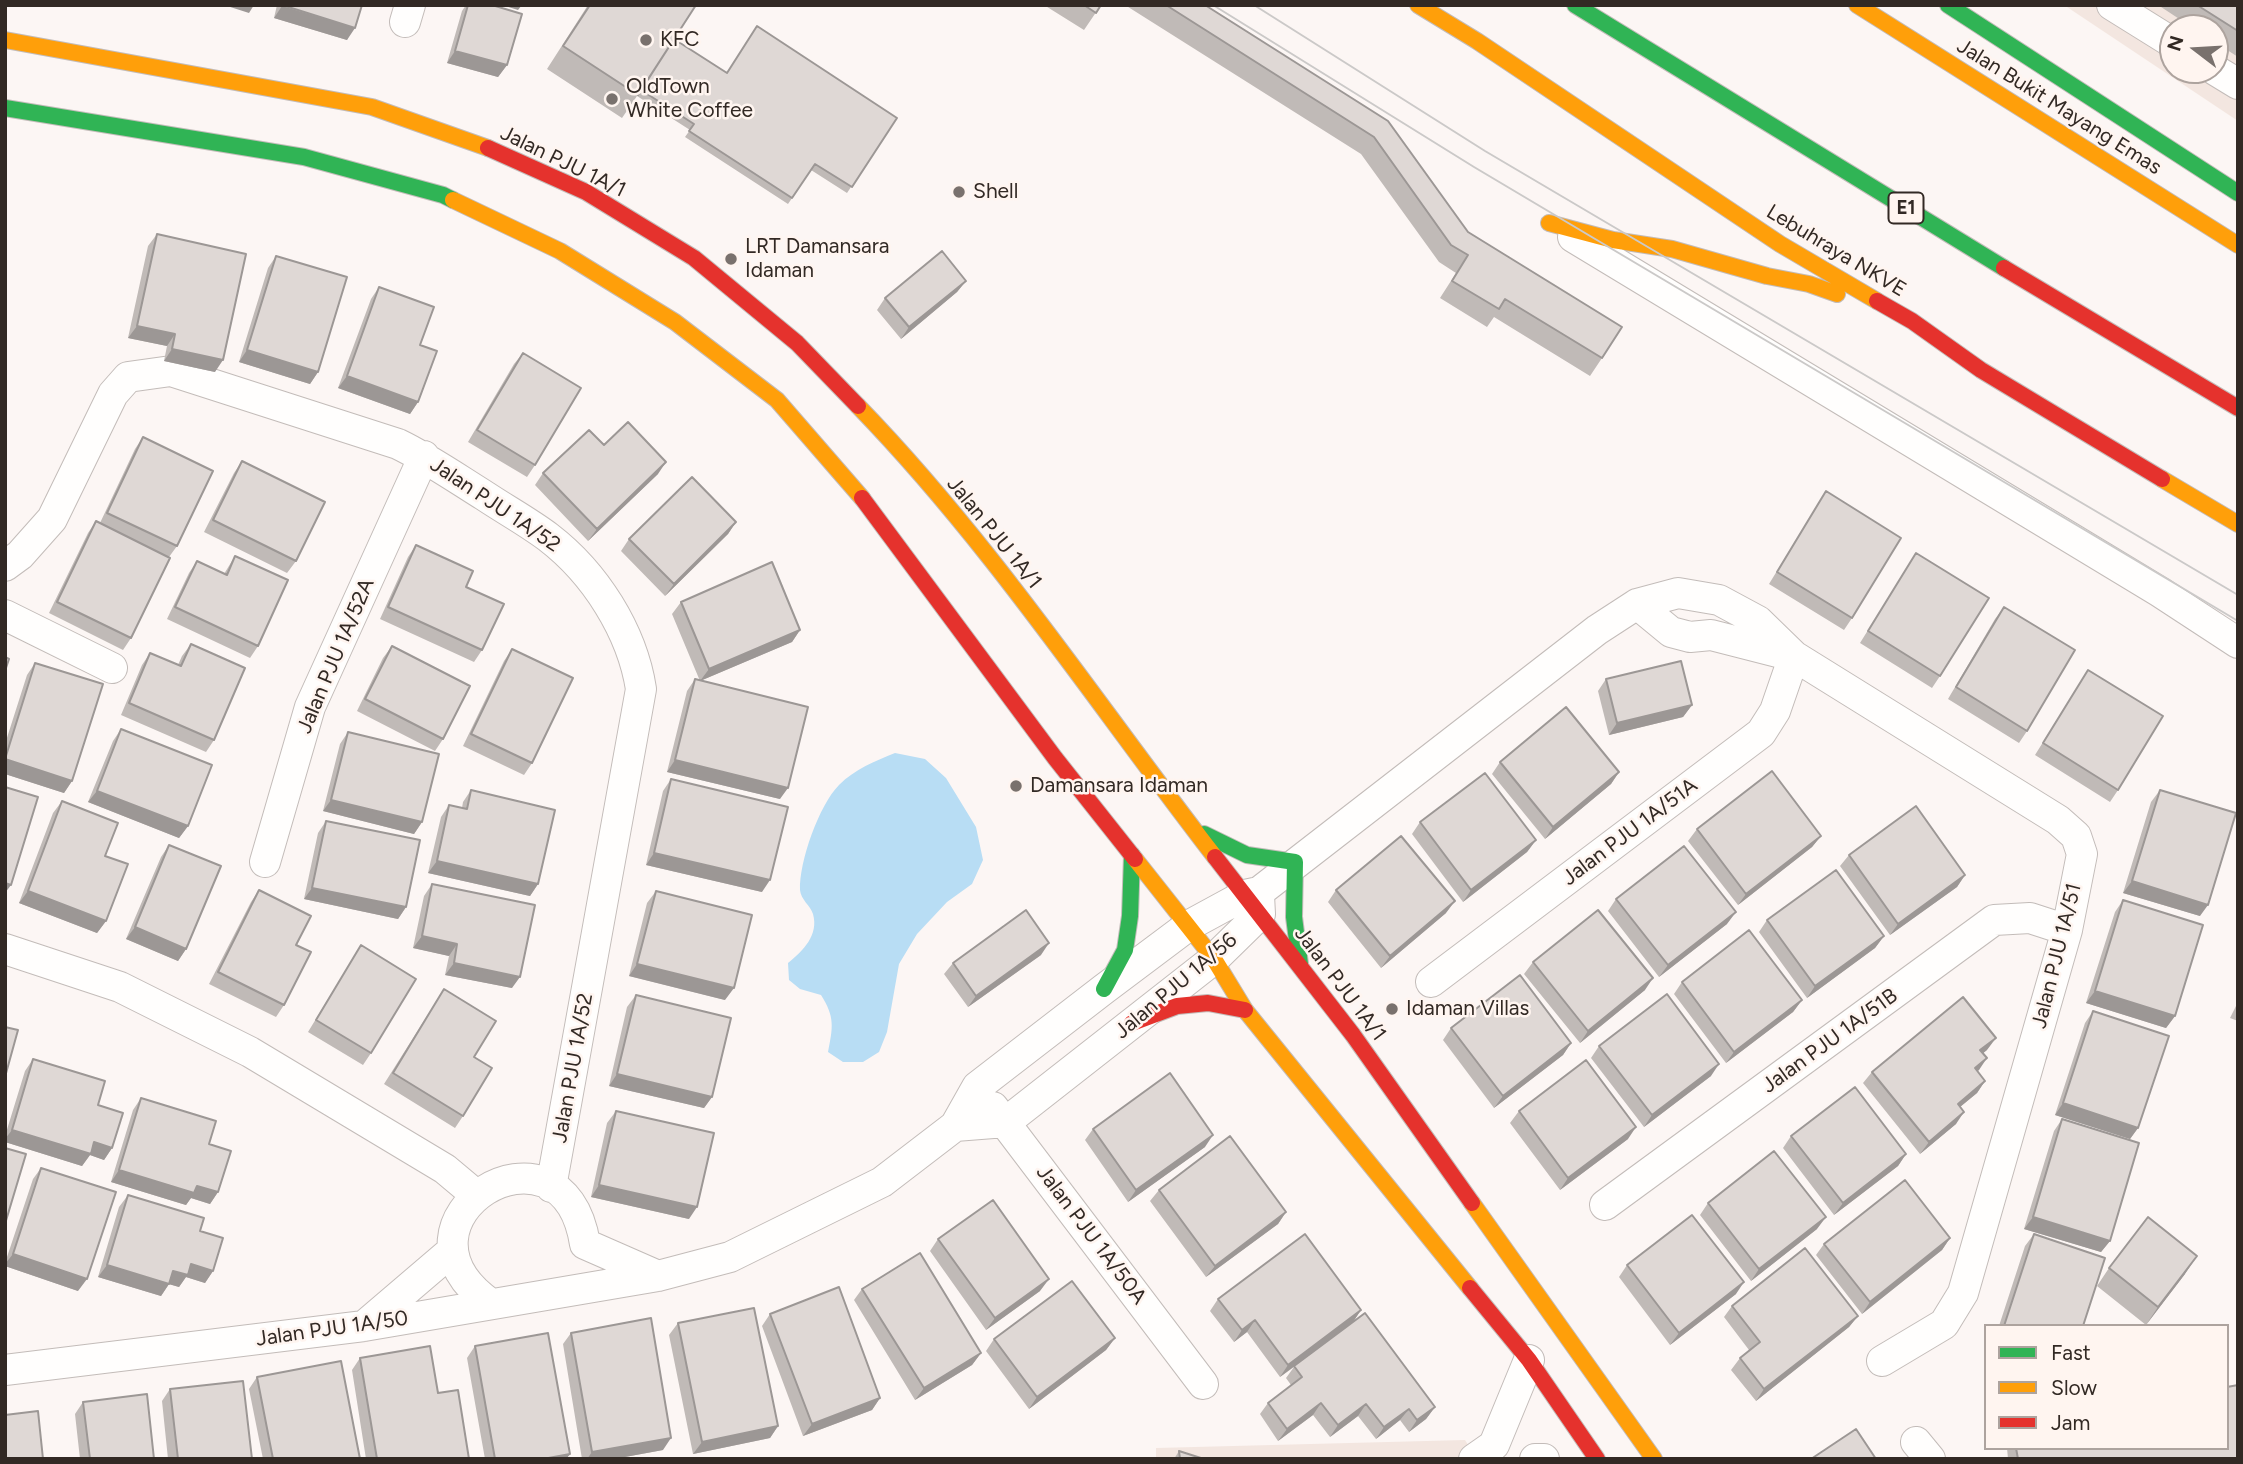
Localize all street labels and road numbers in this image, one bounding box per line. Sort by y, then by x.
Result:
street label: Jalan Bukit Mayang Emas [1952,34,2166,180]
street label: Jalan PJU 1A/1 [496,121,630,203]
road number: E1 [1888,192,1924,224]
street label: Lebuhraya NKVE [1762,199,1910,303]
street label: Jalan PJU 1A/52 [425,452,565,558]
street label: Jalan PJU 1A/1 [941,472,1047,594]
street label: Jalan PJU 1A/52A [292,575,380,737]
street label: Jalan PJU 1A/51A [1557,773,1703,891]
street label: Jalan PJU 1A/51 [2027,881,2087,1031]
street label: Jalan PJU 1A/1 [1289,922,1391,1046]
street label: Jalan PJU 1A/56 [1110,928,1242,1044]
street label: Jalan PJU 1A/51B [1757,983,1903,1099]
street label: Jalan PJU 1A/52 [547,991,599,1145]
street label: Jalan PJU 1A/50A [1031,1160,1151,1310]
street label: Jalan PJU 1A/50 [254,1306,410,1352]

